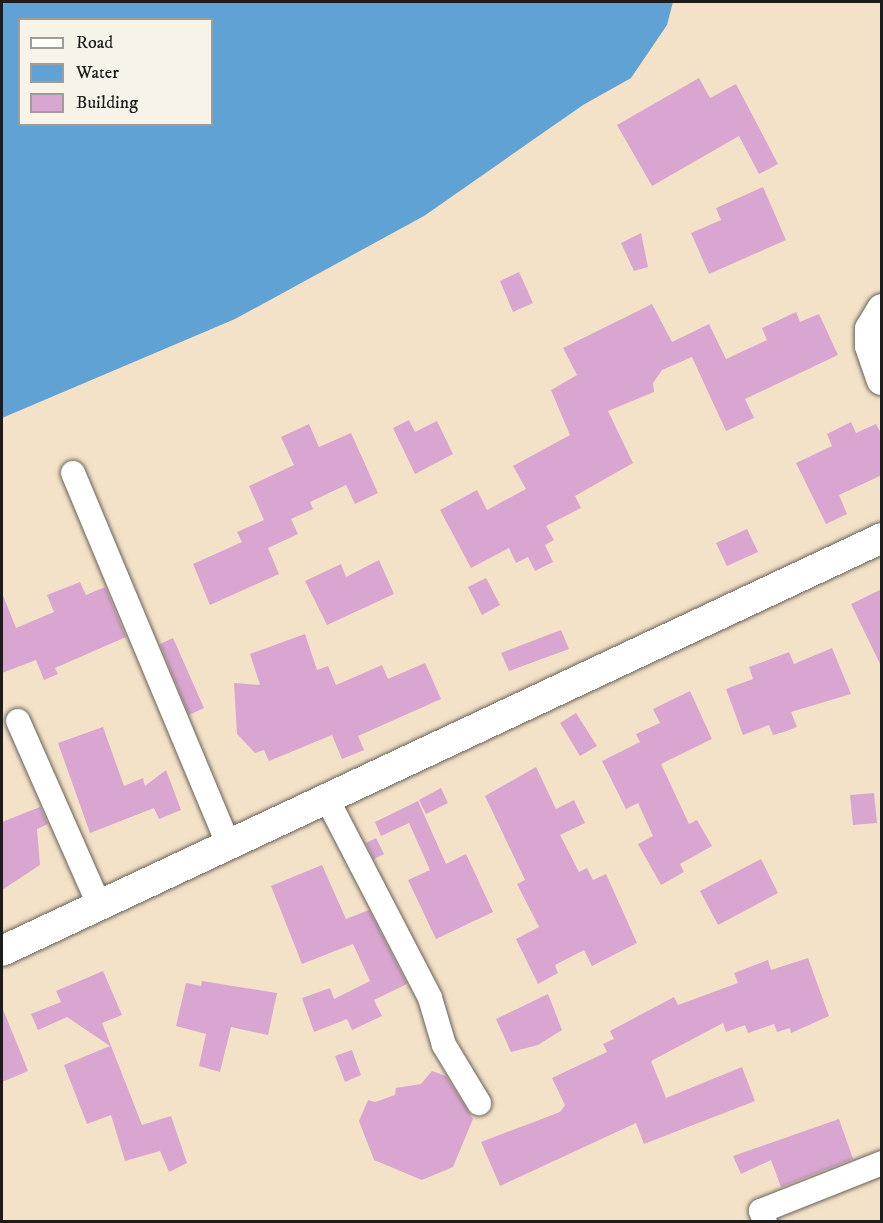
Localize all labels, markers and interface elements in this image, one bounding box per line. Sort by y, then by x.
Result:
legend [18,18,213,126]
text: Road [76,32,113,54]
text: Water [76,62,119,84]
text: Building [76,92,138,114]

